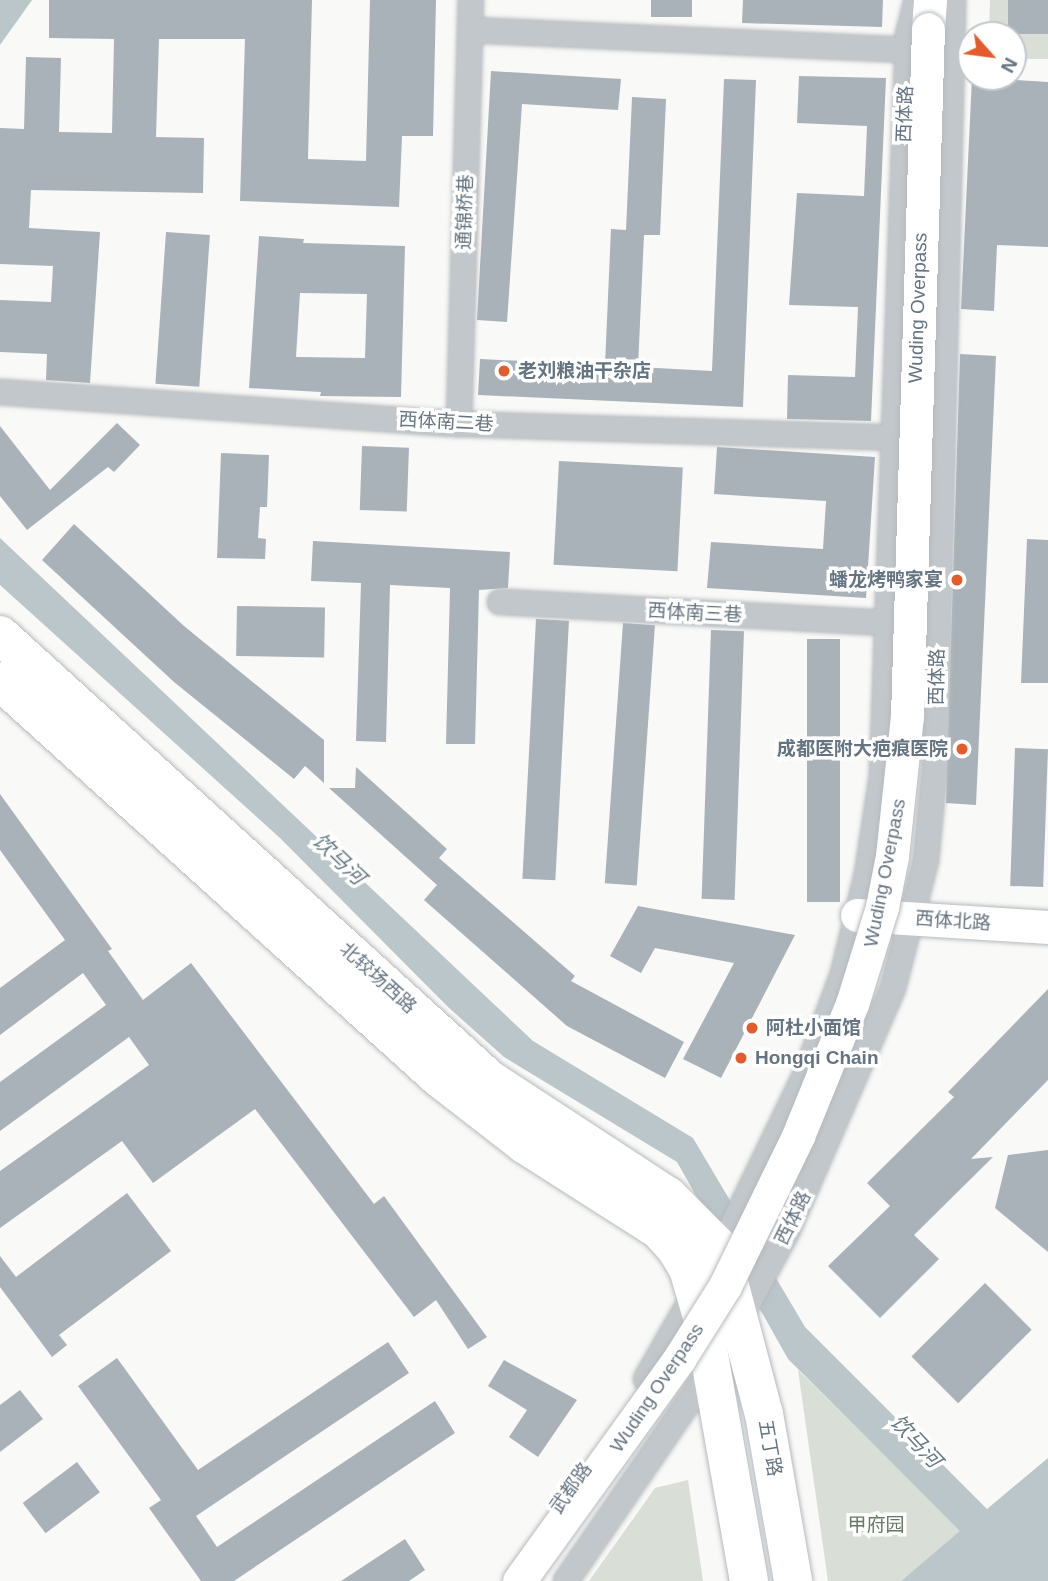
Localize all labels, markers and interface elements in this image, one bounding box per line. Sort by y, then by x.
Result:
north arrow [957,21,1027,91]
text: N [997,54,1022,76]
street label: 西体路 [893,85,917,143]
street label: 通锦桥巷 [452,174,478,250]
street label: Wuding Overpass [904,232,932,384]
place label: 老刘粮油干杂店 [518,360,651,382]
marker: 老刘粮油干杂店 [496,363,512,379]
street label: 西体南二巷 [398,408,494,436]
place label: 蟠龙烤鸭家宴 [829,569,943,591]
marker: 蟠龙烤鸭家宴 [949,572,965,588]
street label: 西体南三巷 [647,599,743,627]
street label: 西体路 [925,648,949,706]
place label: 成都医附大疤痕医院 [777,738,948,760]
marker: 成都医附大疤痕医院 [954,741,970,757]
street label: Wuding Overpass [859,797,911,949]
water label: 饮马河 [308,828,370,890]
street label: 西体北路 [914,907,992,935]
street label: 北较场西路 [335,938,421,1018]
place label: 阿杜小面馆 [766,1017,861,1039]
marker: 阿杜小面馆 [744,1020,760,1036]
place label: Hongqi Chain [755,1047,878,1069]
marker: Hongqi Chain [733,1050,749,1066]
street label: 西体路 [770,1187,816,1249]
street label: Wuding Overpass [605,1319,709,1457]
water label: 饮马河 [885,1409,947,1473]
street label: 五丁路 [754,1418,786,1478]
street label: 武都路 [545,1458,597,1518]
park label: 甲府园 [848,1514,904,1536]

